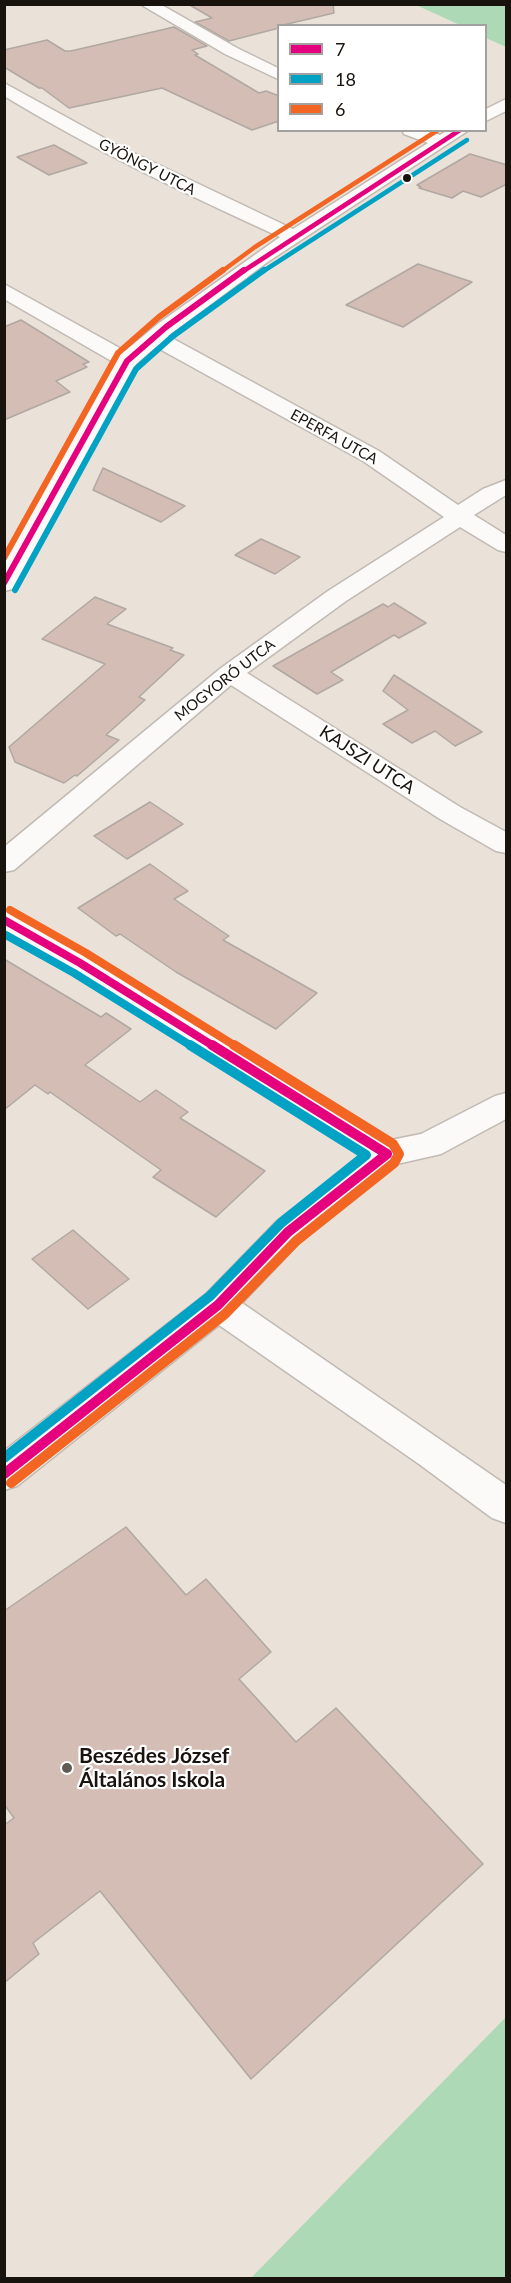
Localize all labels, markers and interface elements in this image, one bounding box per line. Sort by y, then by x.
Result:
legend [277,24,487,132]
text: 7 [335,38,345,60]
text: 18 [335,68,356,90]
text: 6 [335,98,345,120]
street label: GYÖNGY UTCA [95,135,199,199]
unlabelled marker [401,172,413,184]
street label: EPERFA UTCA [287,406,381,468]
street label: MOGYORÓ UTCA [171,635,279,725]
street label: KAJSZI UTCA [315,721,419,799]
place label: Beszédes József Általános Iskola [79,1743,229,1793]
marker: Beszédes József Általános Iskola [60,1761,74,1775]

